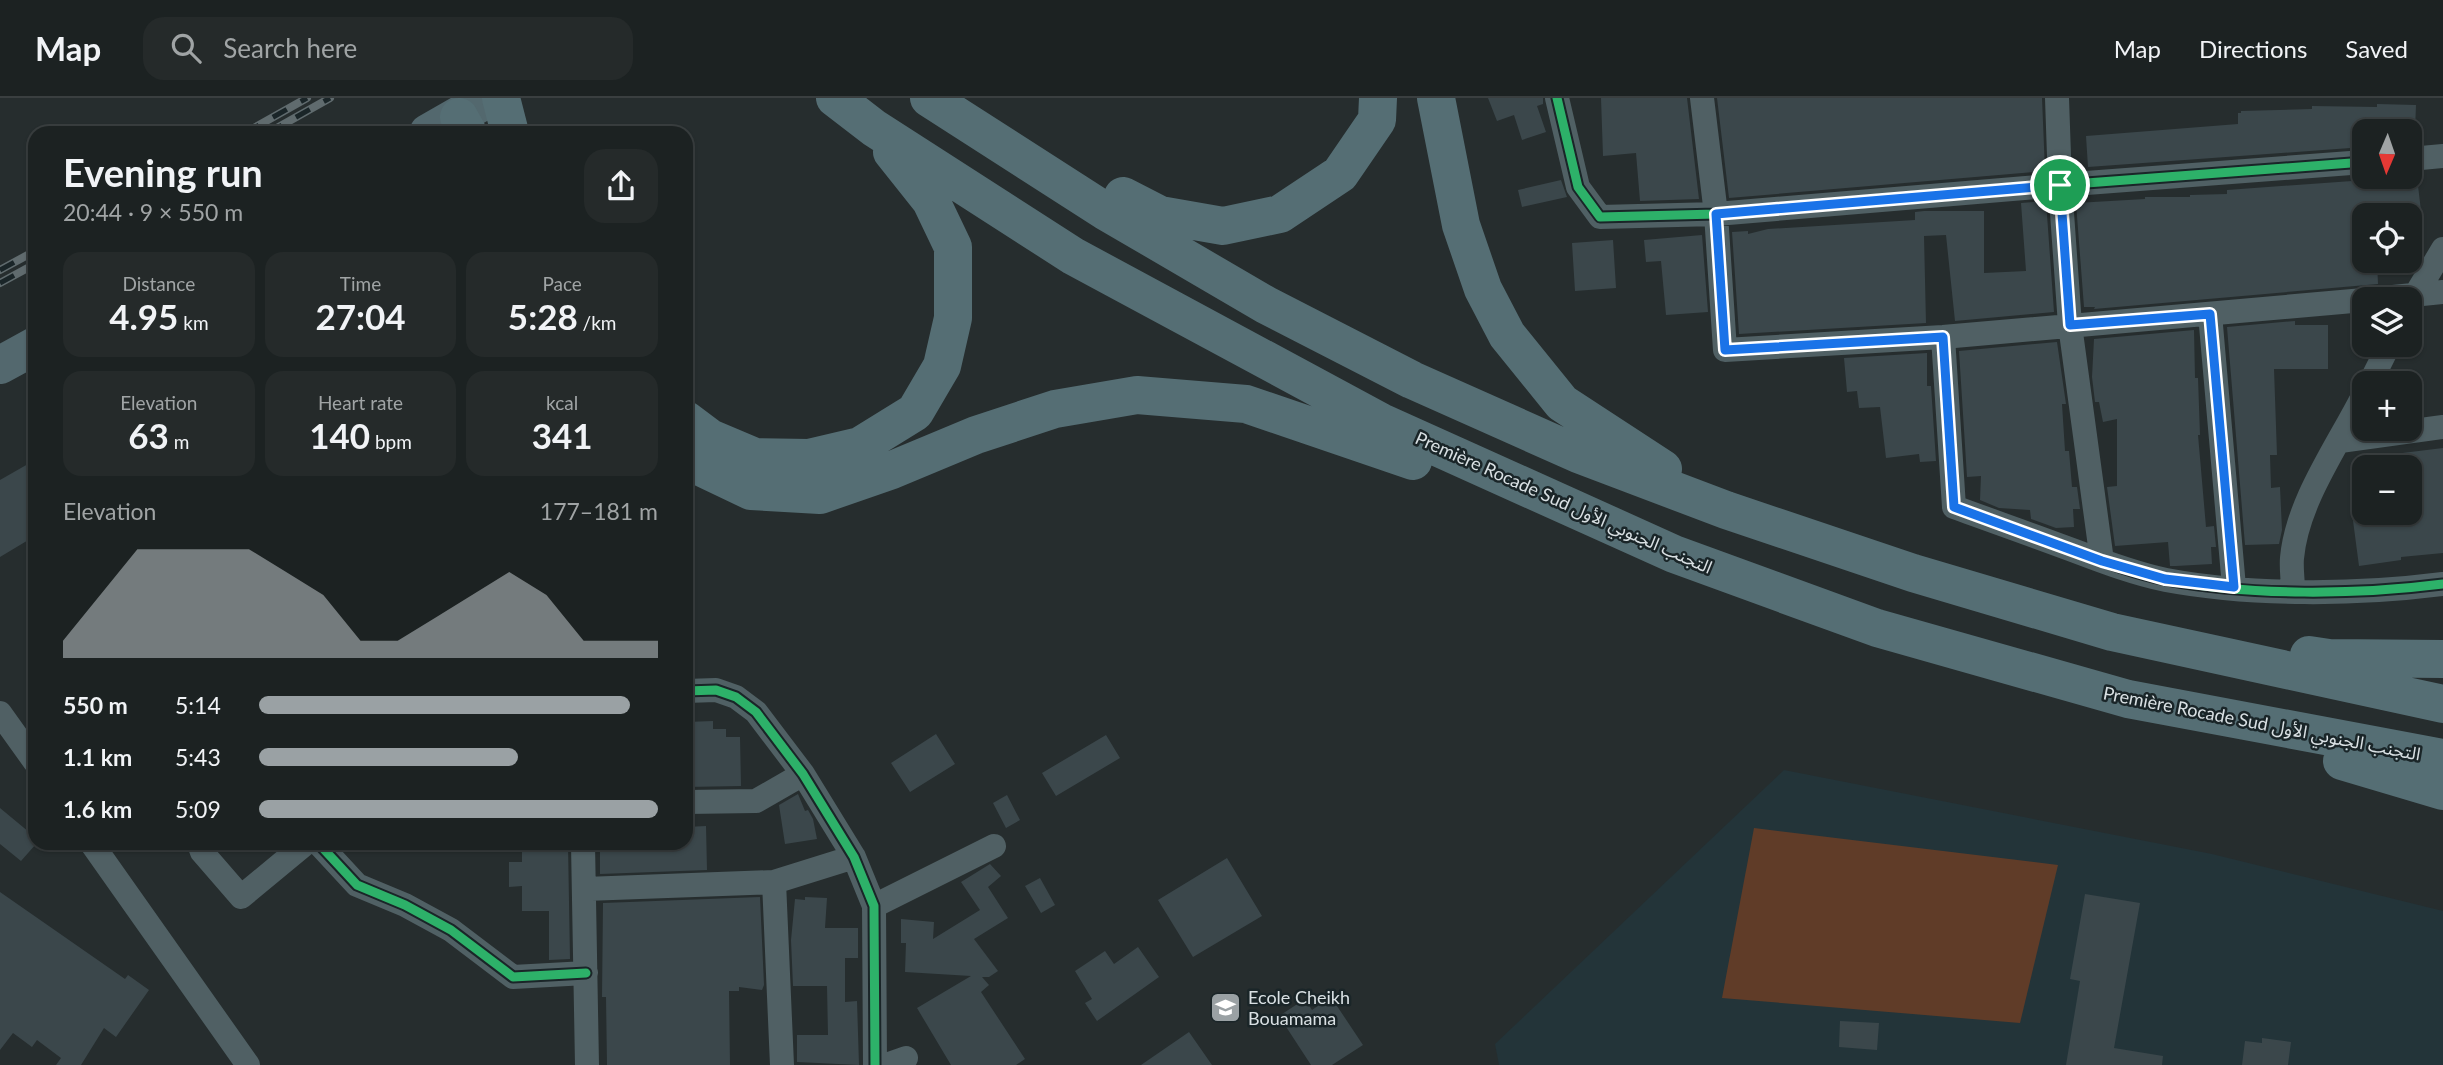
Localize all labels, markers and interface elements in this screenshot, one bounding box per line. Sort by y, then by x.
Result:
search box [143,17,633,80]
text: Map [35,28,101,68]
icon: search [167,29,205,67]
text: Search here [223,32,357,64]
text: Map [2114,34,2161,63]
text: Directions [2199,34,2307,63]
text: Saved [2345,34,2408,63]
north arrow [2352,119,2422,189]
map controls [2352,119,2422,525]
text: Evening run [63,149,263,195]
button: share [584,149,658,223]
pin [2030,155,2090,215]
icon: arrive [2041,166,2079,204]
text: 20:44 · 9 × 550 m [63,198,243,226]
button: locate [2352,203,2422,273]
text: Distance [122,272,195,295]
text: Time [340,272,381,295]
text: Pace [542,272,582,295]
button: layers [2352,287,2422,357]
text: 4.95 [109,295,178,337]
text: 27:04 [315,295,406,337]
text: 5:28 [508,295,578,337]
text: km [178,311,209,334]
text: /km [578,311,616,334]
button: + [2352,371,2422,441]
text: Elevation [120,391,197,414]
text: Heart rate [318,391,403,414]
text: kcal [546,391,578,414]
text: 63 [128,414,169,456]
text: 140 [309,414,370,456]
text: 341 [532,414,593,456]
street label: Première Rocade Sud التجنب الجنوبي الأول [1411,426,1716,581]
text: m [169,430,189,453]
text: bpm [370,430,412,453]
button: − [2352,455,2422,525]
text: Elevation [63,497,156,525]
text: 177–181 m [540,497,658,525]
street label: Première Rocade Sud التجنب الجنوبي الأول [2101,681,2423,768]
text: 550 m [63,691,128,719]
text: 5:14 [175,691,221,719]
text: 1.1 km [63,743,132,771]
text: 5:43 [175,743,221,771]
text: 1.6 km [63,795,132,823]
text: 5:09 [175,795,221,823]
place label: Ecole Cheikh Bouamama [1248,986,1350,1029]
school or university icon: Ecole Cheikh Bouamama [1208,990,1242,1024]

